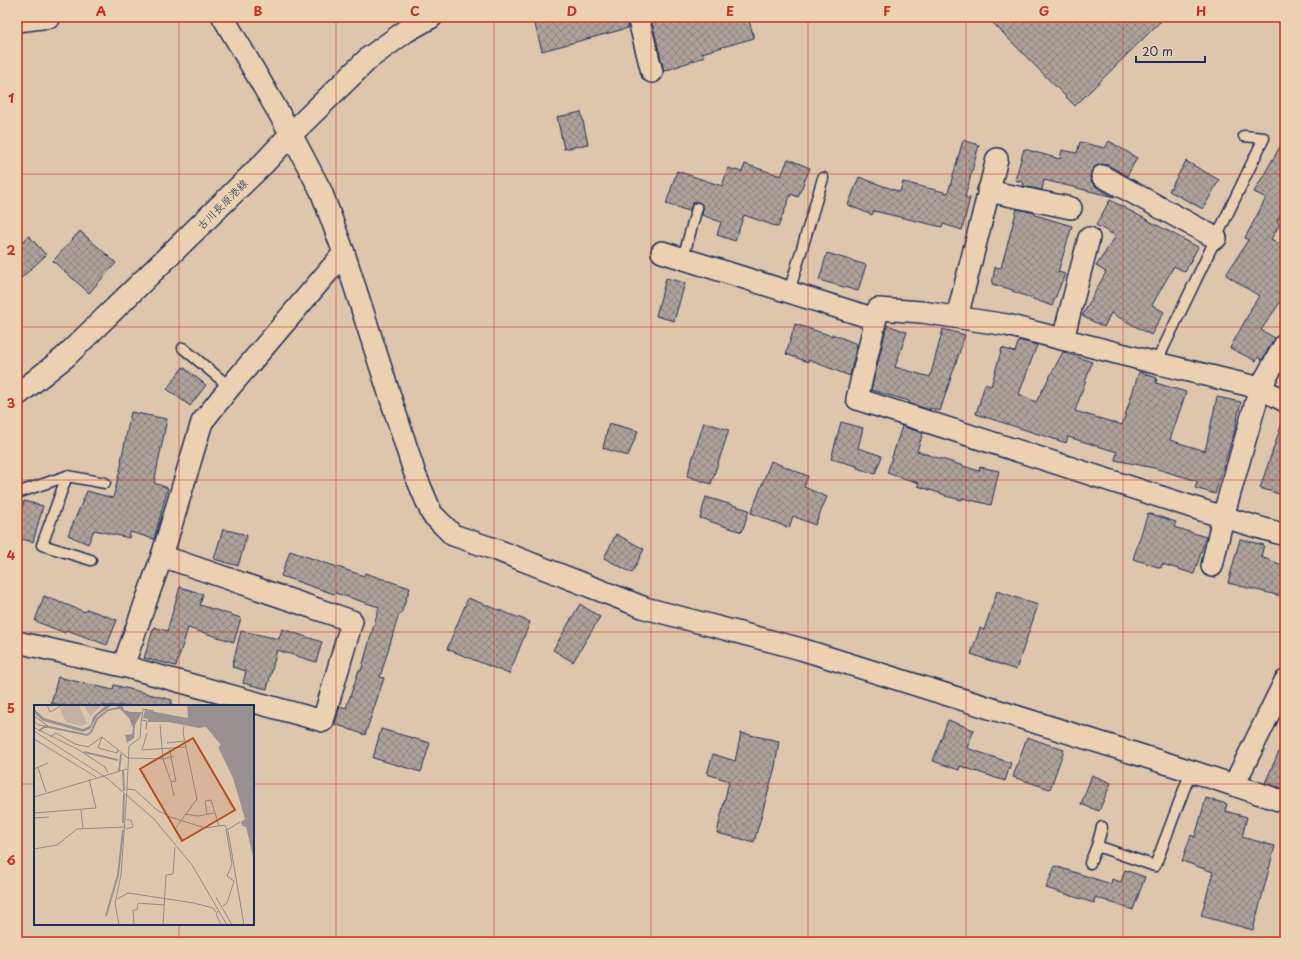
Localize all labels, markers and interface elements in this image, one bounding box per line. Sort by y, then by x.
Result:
text: A [96,1,106,20]
text: B [254,1,263,20]
text: C [410,1,420,20]
text: D [567,1,577,20]
text: E [726,1,734,20]
text: F [883,1,891,20]
text: G [1039,1,1049,20]
text: H [1196,1,1206,20]
scale bar [1136,38,1205,64]
text: 20 m [1142,42,1173,60]
text: 1 [8,88,14,107]
street label: 古川長原港線 [193,175,251,233]
text: 2 [6,240,16,259]
text: 3 [7,393,16,412]
text: 4 [7,545,16,564]
text: 5 [7,698,15,717]
inset map [34,705,254,925]
text: 6 [6,850,16,869]

